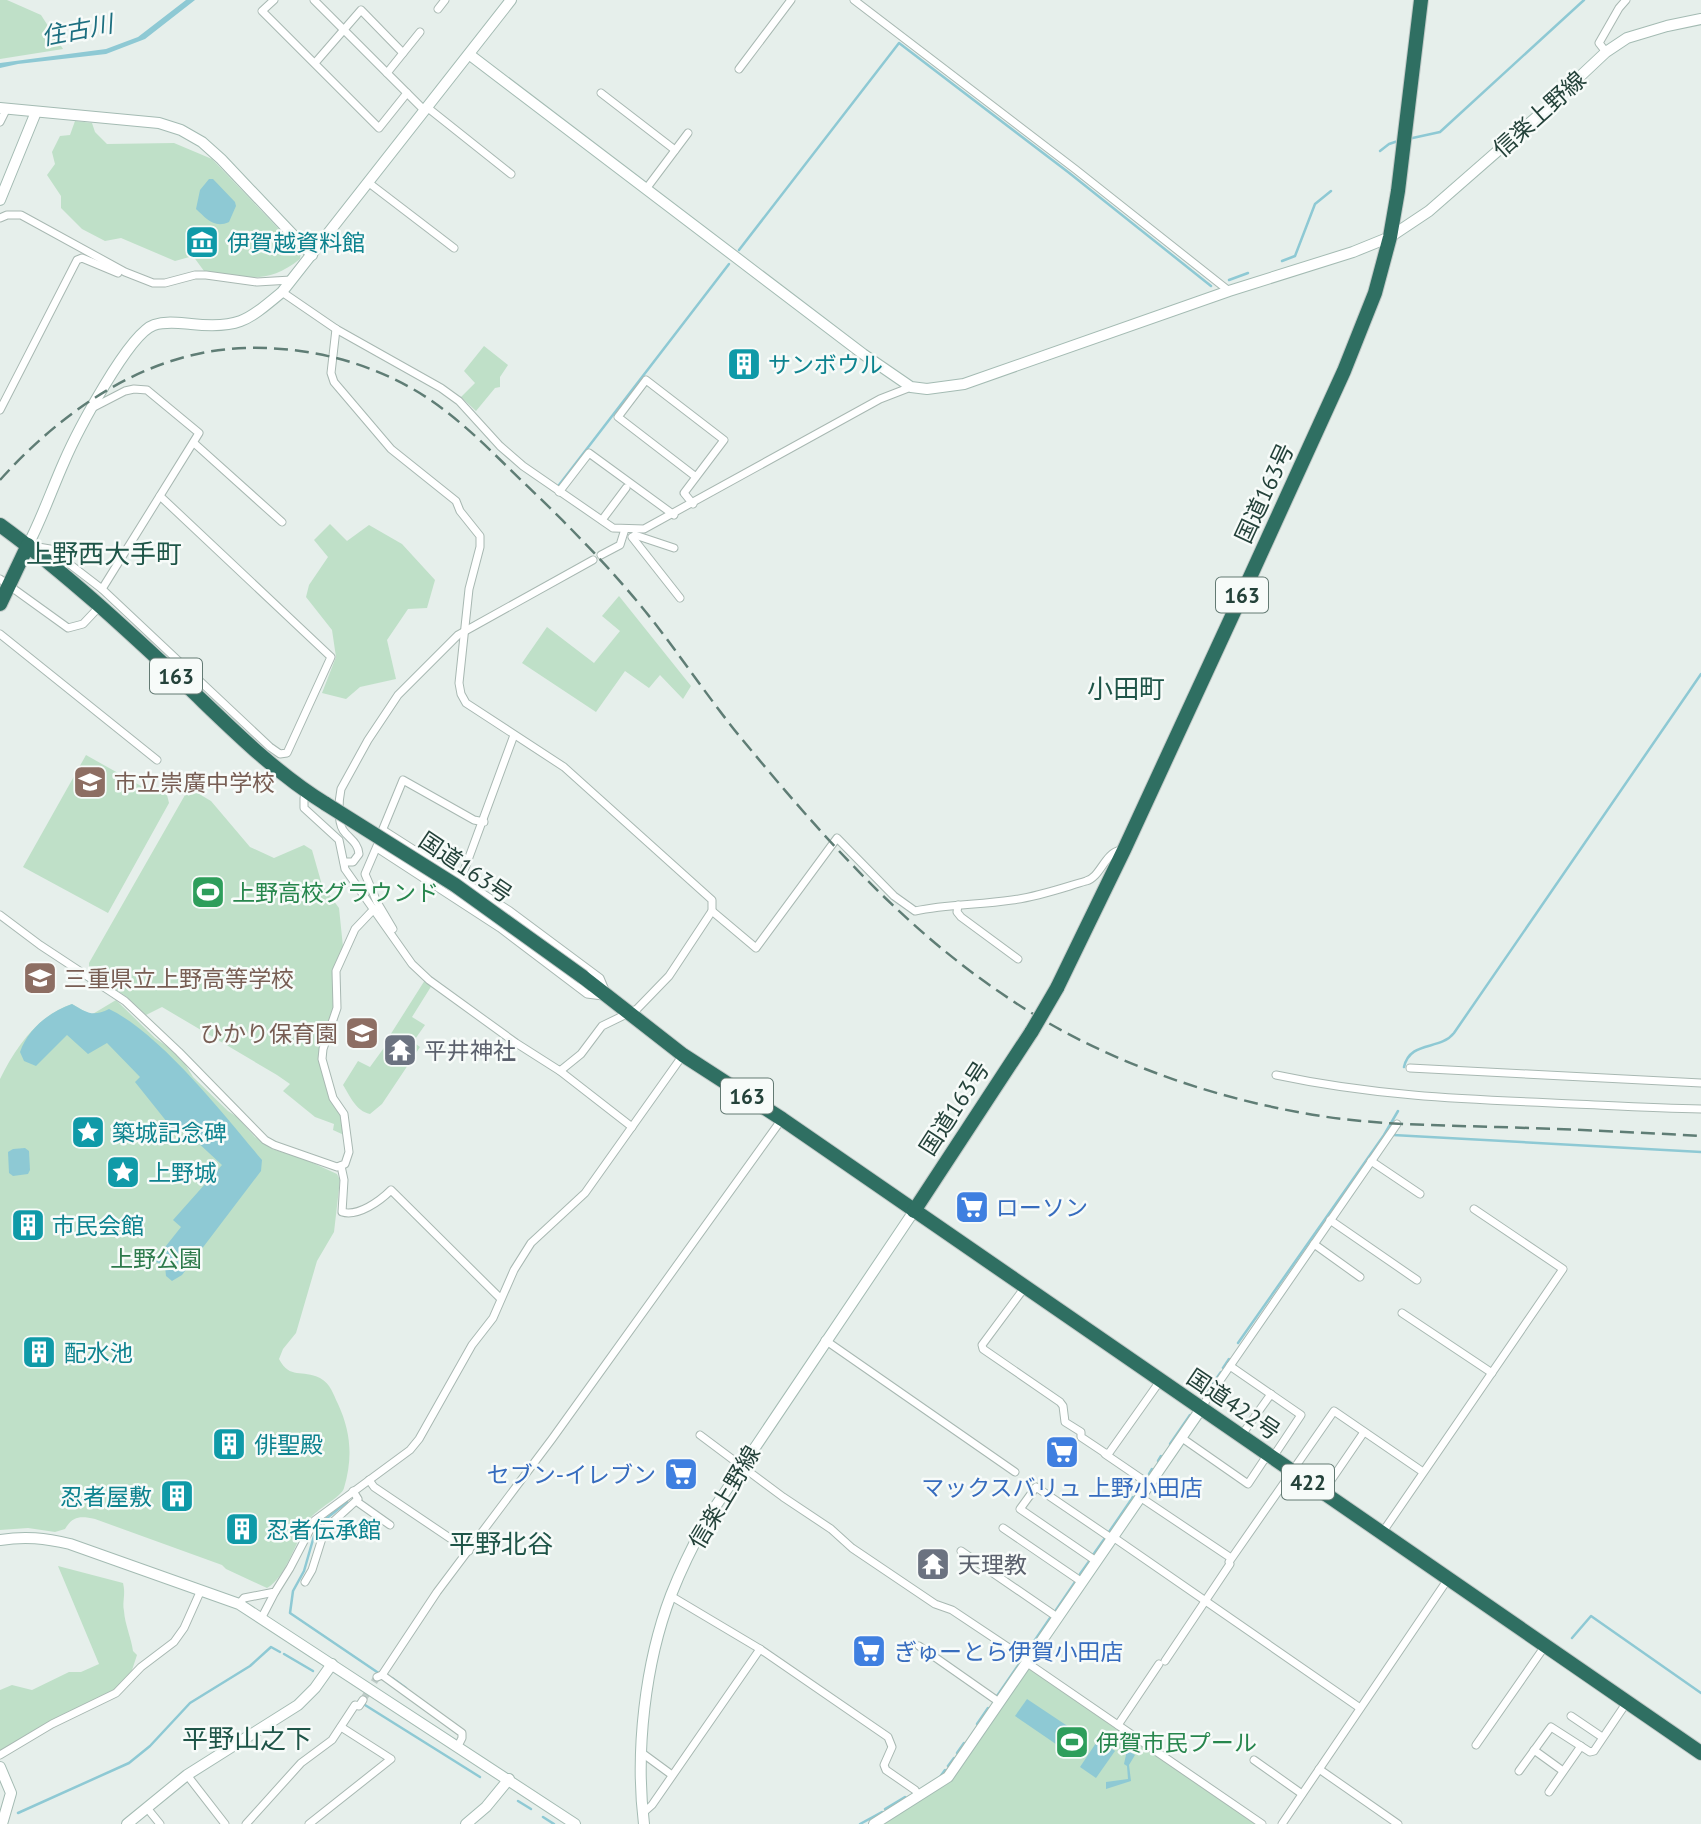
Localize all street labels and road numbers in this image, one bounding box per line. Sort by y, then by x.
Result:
street label: 信楽上野線 [1487,65,1591,163]
street label: 国道163号 [1228,439,1300,547]
road number: 163 [1216,578,1268,612]
road number: 163 [150,658,202,694]
street label: 国道163号 [414,825,518,909]
street label: 国道163号 [913,1055,995,1161]
road number: 163 [721,1078,773,1114]
street label: 国道422号 [1182,1362,1286,1446]
street label: 信楽上野線 [682,1440,766,1554]
road number: 422 [1282,1464,1334,1500]

